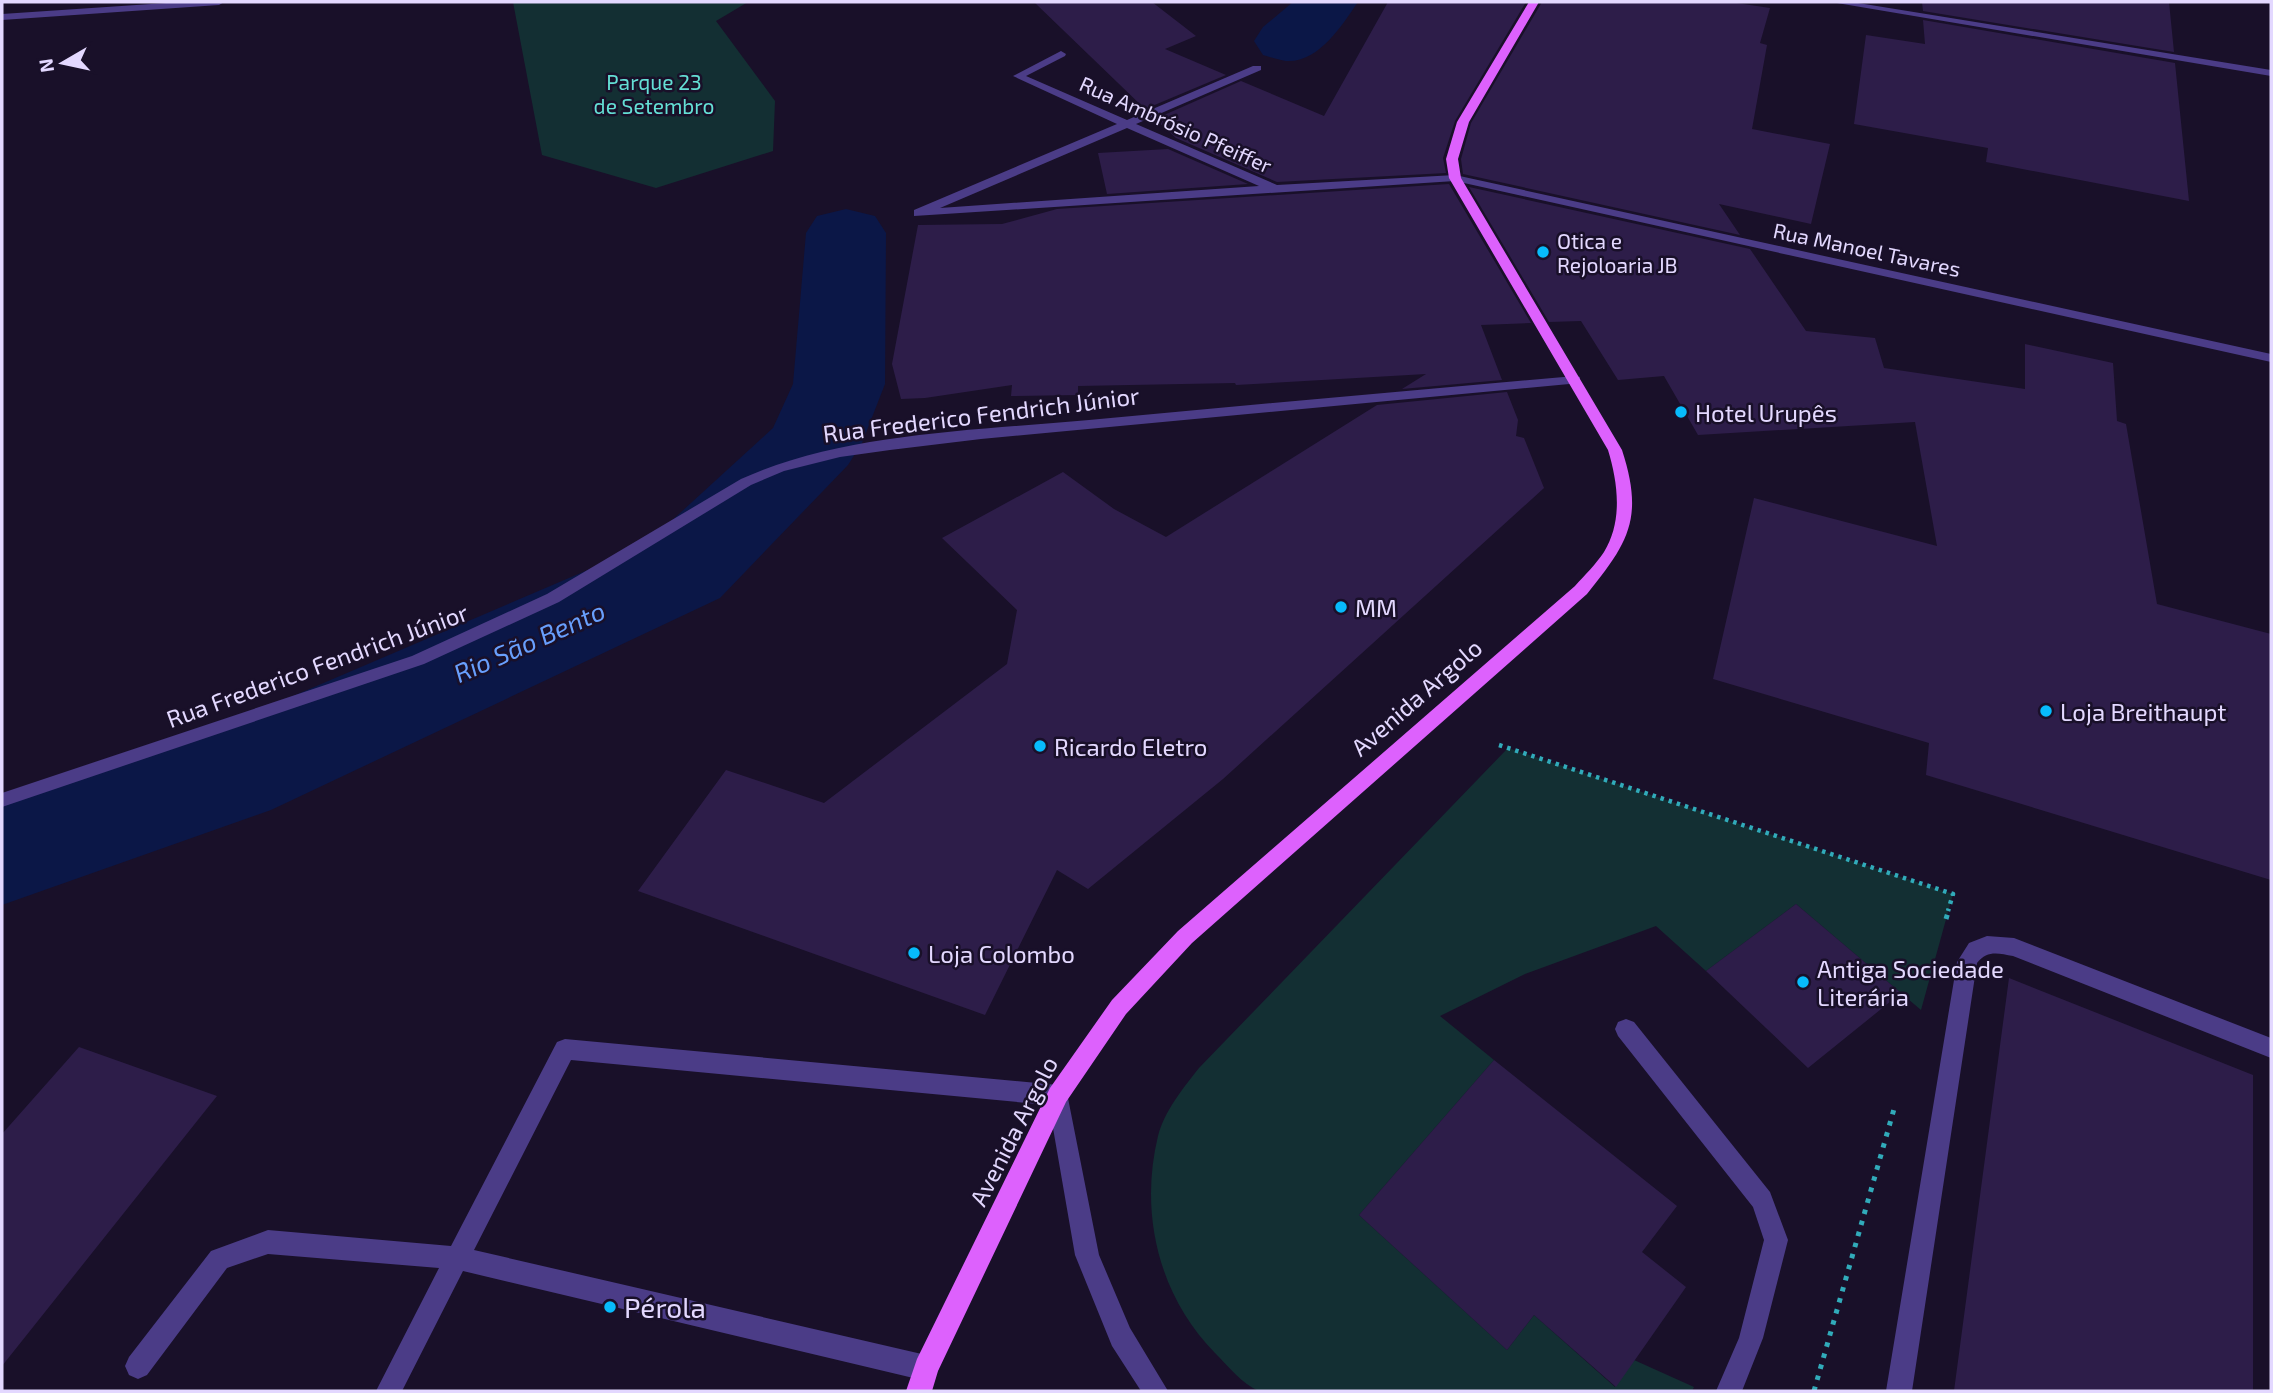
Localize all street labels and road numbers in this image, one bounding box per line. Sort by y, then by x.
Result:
street label: Rua Ambrósio Pfeiffer [1076,70,1277,178]
street label: Rua Manoel Tavares [1771,217,1963,281]
street label: Rua Frederico Fendrich Júnior [821,380,1141,448]
street label: Rua Frederico Fendrich Júnior [162,597,472,733]
street label: Avenida Argolo [1345,632,1487,762]
street label: Avenida Argolo [963,1052,1063,1210]

